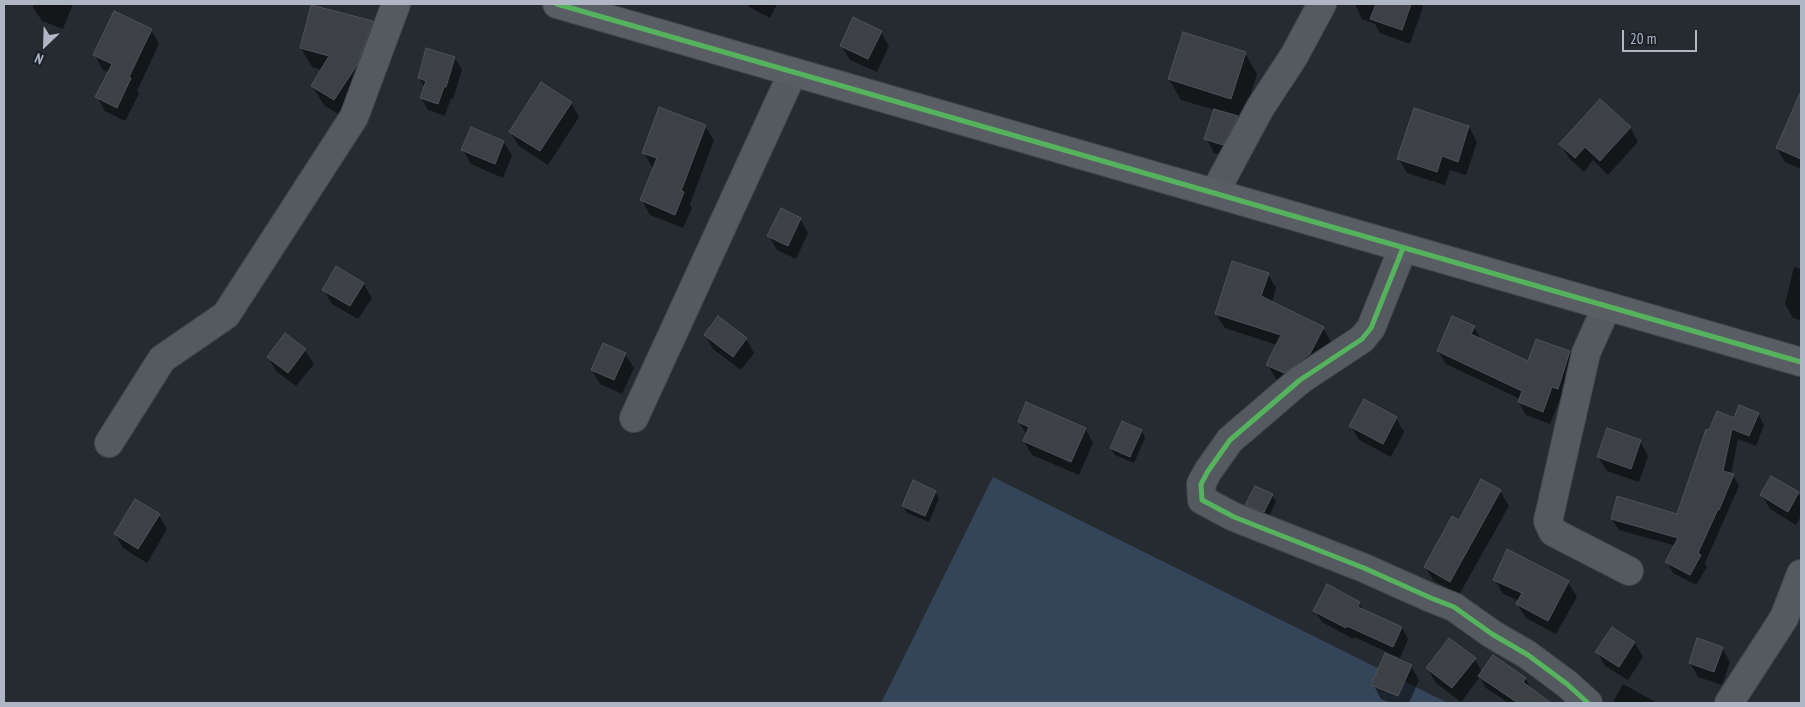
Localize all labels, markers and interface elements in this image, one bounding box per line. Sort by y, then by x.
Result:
north arrow [20,20,70,70]
scale bar [1625,20,1700,52]
text: 20 m [1630,29,1656,48]
text: N [32,49,46,68]

